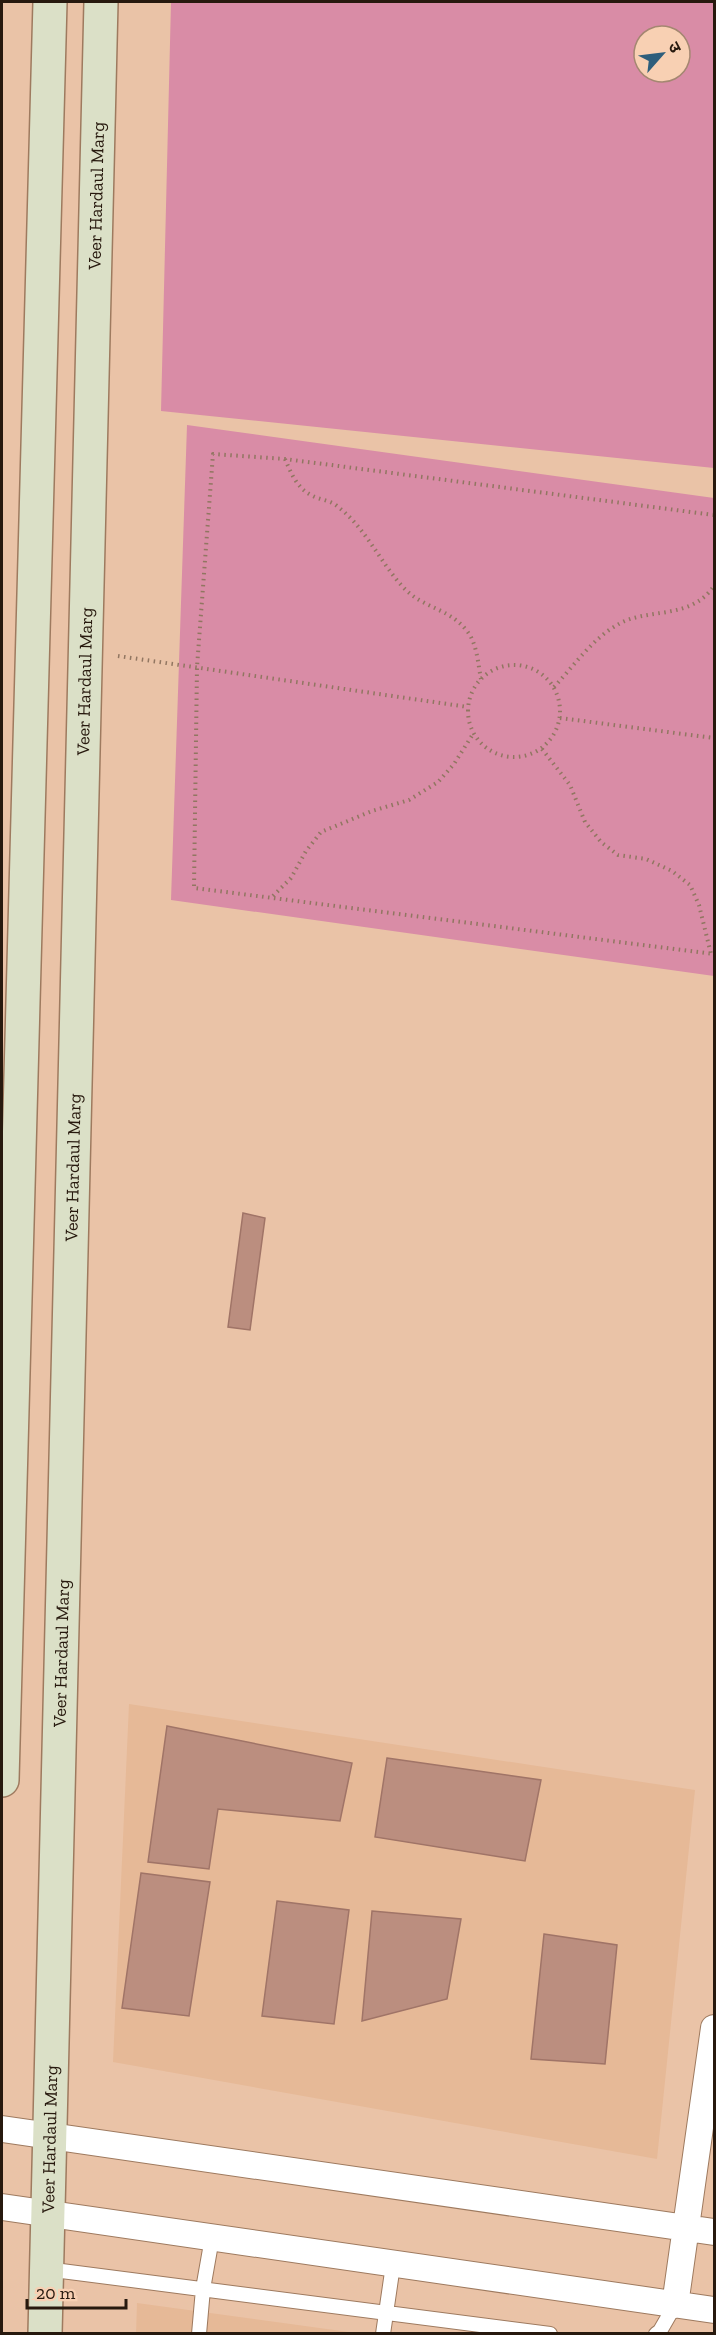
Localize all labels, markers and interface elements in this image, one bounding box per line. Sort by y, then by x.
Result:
north arrow [632,24,692,84]
text: उ [664,39,686,56]
street label: Veer Hardaul Marg [84,121,109,271]
street label: Veer Hardaul Marg [72,607,97,757]
street label: Veer Hardaul Marg [60,1093,86,1243]
street label: Veer Hardaul Marg [49,1579,74,1728]
street label: Veer Hardaul Marg [37,2065,62,2214]
scale bar [27,2272,126,2310]
text: 20 m [36,2282,76,2304]

